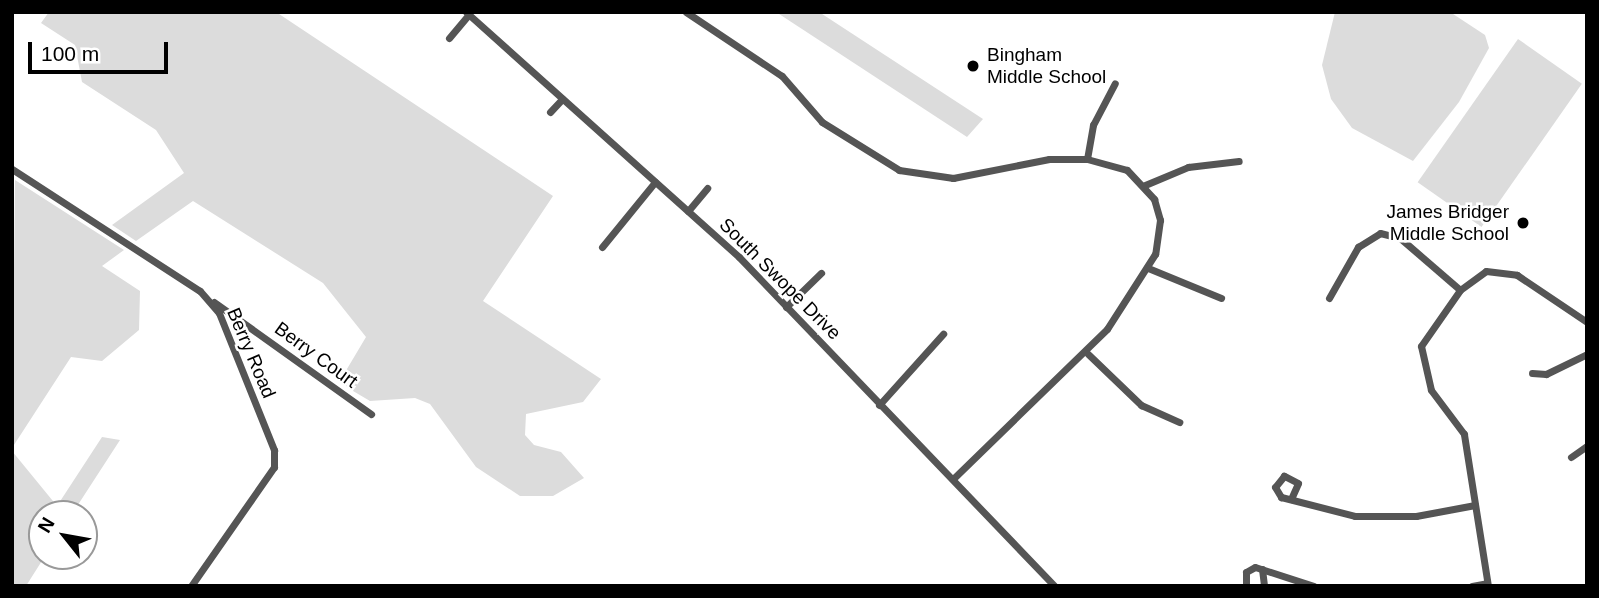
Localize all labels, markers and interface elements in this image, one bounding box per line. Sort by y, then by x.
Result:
scale bar [32,28,172,72]
text: 100 m [41,42,99,65]
place label: Bingham Middle School [987,44,1106,88]
marker: Bingham Middle School [965,58,981,74]
place label: James Bridger Middle School [1387,201,1509,245]
street label: South Swope Drive [714,213,846,345]
marker: James Bridger Middle School [1515,215,1531,231]
street label: Berry Road [222,304,280,402]
street label: Berry Court [270,317,362,393]
north arrow [28,500,98,570]
text: N [34,514,59,536]

